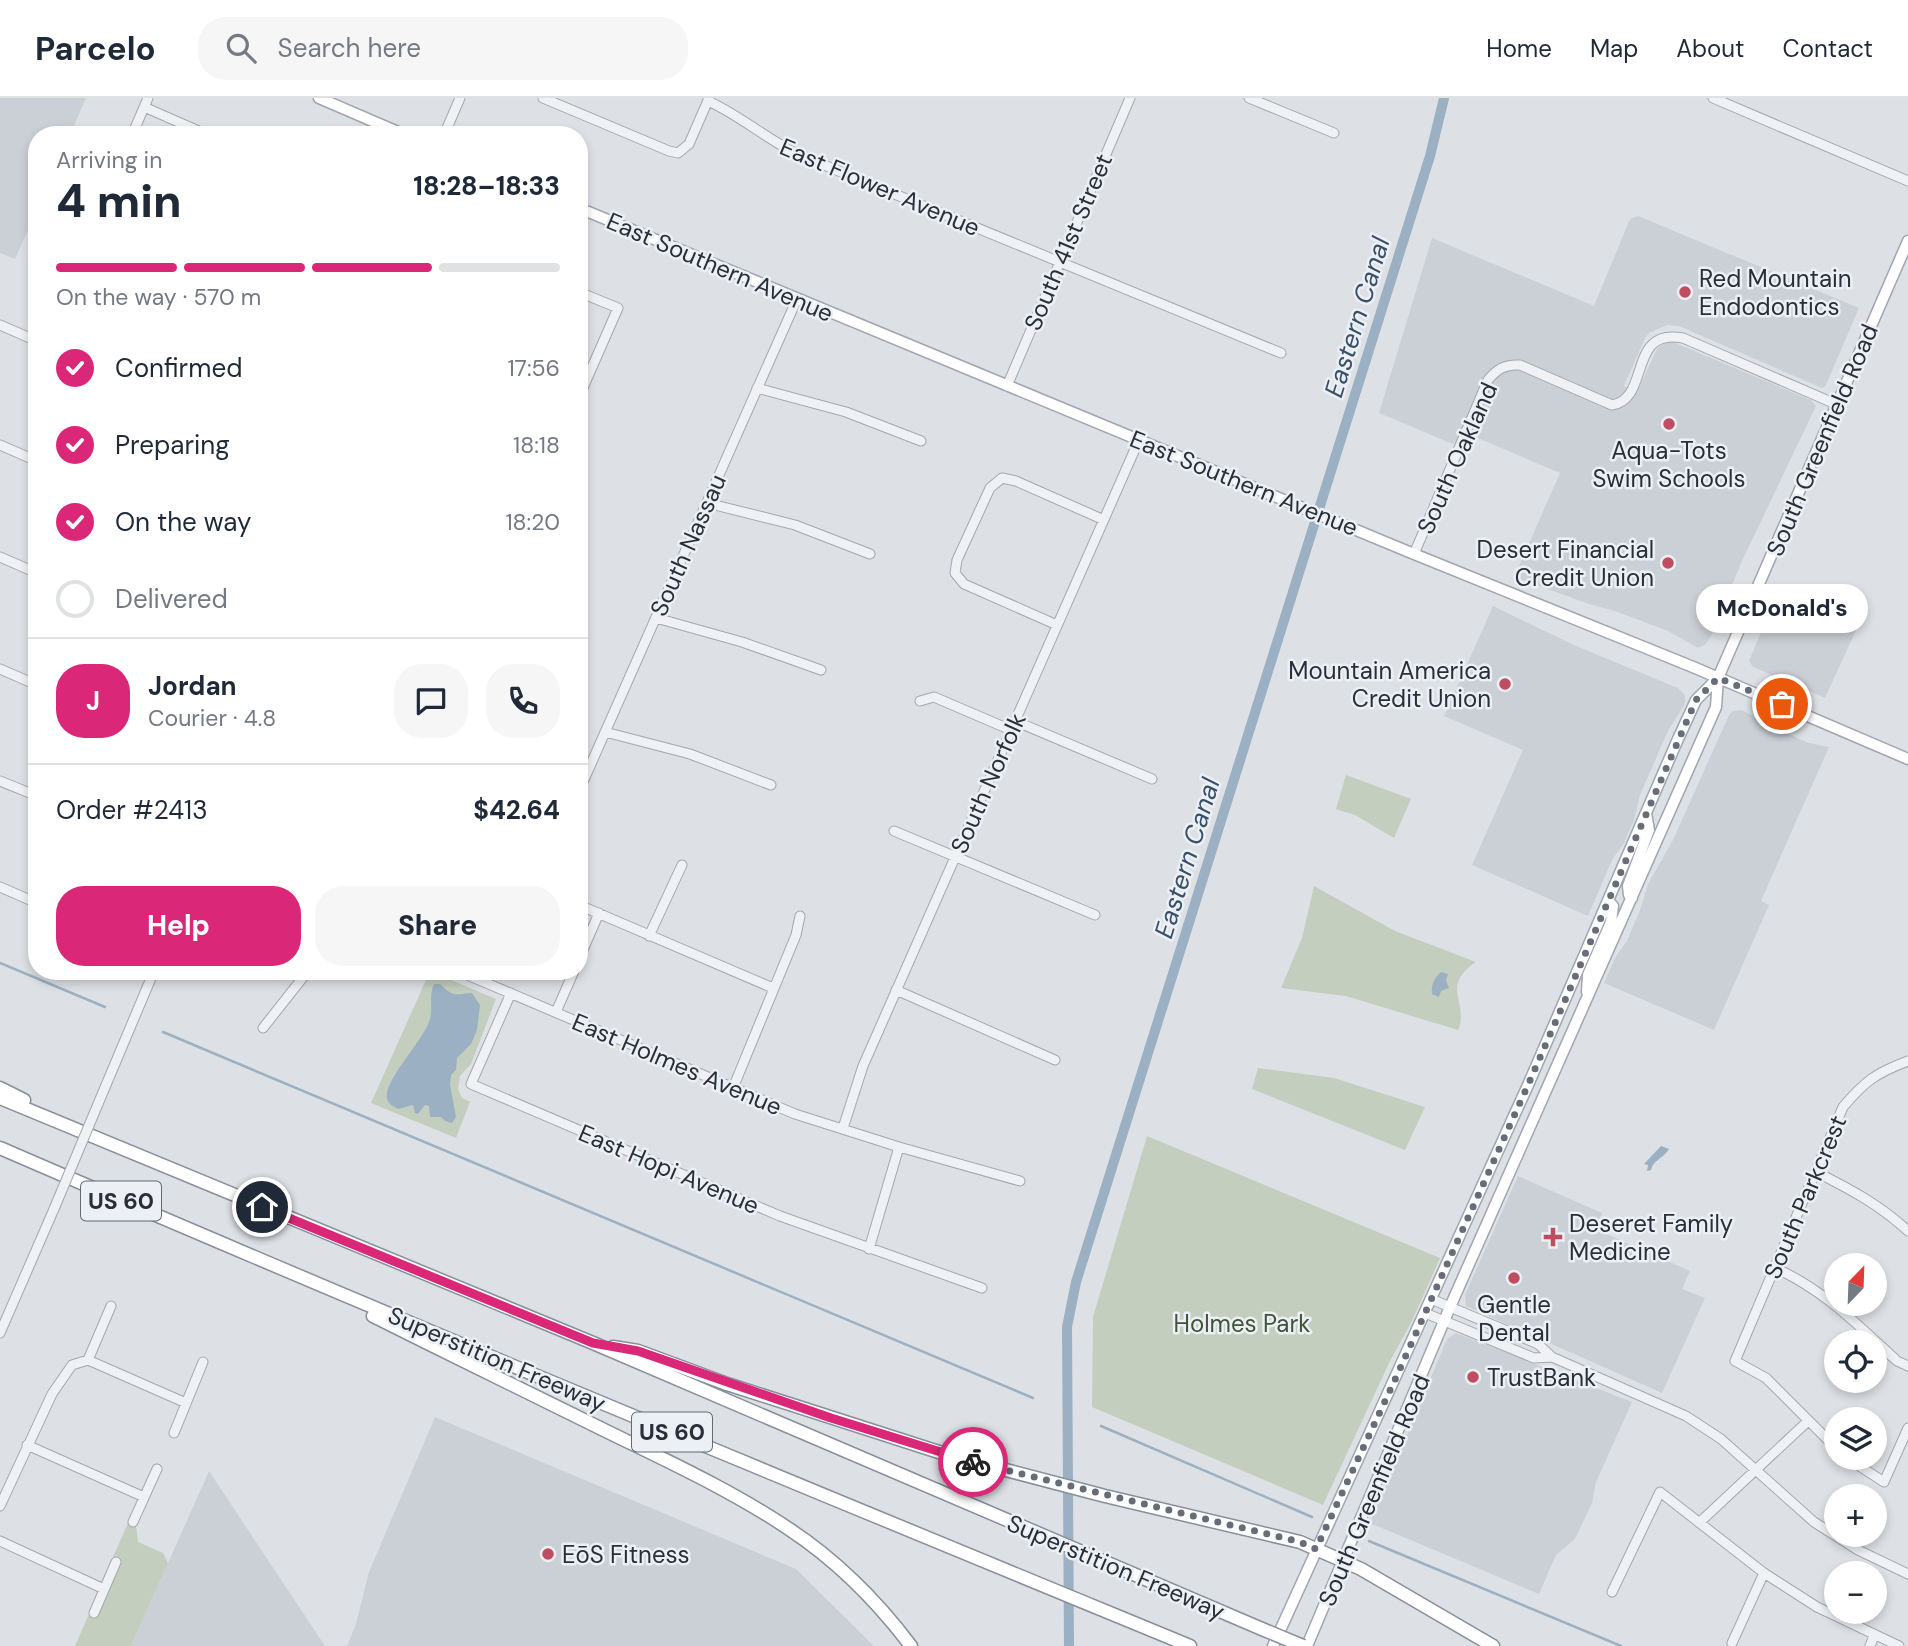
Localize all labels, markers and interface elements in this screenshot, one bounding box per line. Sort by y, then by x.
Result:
search box [198,17,688,80]
text: Parcelo [35,27,156,70]
icon: search [222,29,260,67]
text: Search here [278,31,421,65]
text: Home [1486,33,1552,64]
text: Map [1590,33,1638,64]
text: About [1676,33,1745,64]
text: Contact [1783,33,1873,64]
street label: East Flower Avenue [775,131,985,243]
text: Arriving in [56,145,162,175]
street label: South 41st Street [1017,149,1119,335]
text: 18:28–18:33 [413,169,560,203]
text: 4 min [56,171,182,231]
street label: East Southern Avenue [602,205,838,329]
water label: Eastern Canal [1317,232,1398,401]
place label: Red Mountain Endodontics [1699,263,1852,322]
text: On the way · 570 m [56,282,261,312]
marker: Red Mountain Endodontics [1677,284,1693,300]
street label: South Greenfield Road [1759,319,1885,561]
icon: check [56,349,94,387]
text: Confirmed [115,351,242,385]
text: 17:56 [507,353,560,383]
street label: South Oakland [1410,377,1504,539]
marker: Aqua-Tots Swim Schools [1661,416,1677,432]
street label: East Southern Avenue [1125,423,1363,543]
icon: check [56,426,94,464]
text: Preparing [115,428,230,462]
text: 18:18 [513,430,560,460]
place label: Aqua-Tots Swim Schools [1592,435,1746,494]
street label: South Nassau [643,469,733,621]
icon: check [56,503,94,541]
text: On the way [115,505,251,539]
text: 18:20 [505,507,560,537]
place label: Desert Financial Credit Union [1476,534,1654,593]
marker: Desert Financial Credit Union [1660,555,1676,571]
text: Delivered [115,582,228,616]
callout: McDonald's [1696,585,1868,634]
text: McDonald's [1716,593,1848,623]
place label: Mountain America Credit Union [1288,655,1491,714]
button: chat [394,664,468,738]
button: phone [486,664,560,738]
text: Jordan [148,669,237,703]
pin [1752,674,1812,734]
marker: Mountain America Credit Union [1497,676,1513,692]
text: J [86,684,100,718]
icon: bag [1763,685,1801,723]
text: Courier · 4.8 [148,703,276,733]
street label: South Norfolk [943,708,1033,858]
water label: Eastern Canal [1147,773,1228,942]
text: Order #2413 [56,793,208,827]
text: $42.64 [473,793,560,827]
button: Help [56,886,301,966]
button: Share [315,886,560,966]
street label: East Holmes Avenue [567,1006,787,1122]
street label: South Parkcrest [1757,1111,1853,1283]
street label: East Hopi Avenue [574,1117,764,1221]
pin [232,1177,292,1237]
road number: US 60 [81,1182,161,1220]
icon: home [243,1188,281,1226]
place label: Deseret Family Medicine [1569,1208,1733,1267]
marker: Deseret Family Medicine [1543,1227,1563,1247]
north arrow [1824,1253,1886,1316]
map controls [1824,1253,1887,1624]
marker: Gentle Dental [1506,1270,1522,1286]
place label: Gentle Dental [1477,1289,1551,1348]
street label: Superstition Freeway [384,1299,610,1419]
park label: Holmes Park [1174,1308,1310,1339]
button: locate [1824,1330,1887,1393]
place label: TrustBank [1487,1362,1596,1393]
street label: South Greenfield Road [1311,1369,1437,1611]
marker: TrustBank [1465,1369,1481,1385]
button: layers [1824,1407,1887,1470]
road number: US 60 [632,1413,712,1452]
courier [938,1427,1008,1497]
icon: bike [954,1443,992,1481]
button: + [1824,1484,1887,1547]
street label: Superstition Freeway [1003,1507,1229,1627]
place label: EōS Fitness [562,1539,690,1570]
marker: EōS Fitness [540,1546,556,1562]
button: − [1824,1561,1887,1624]

